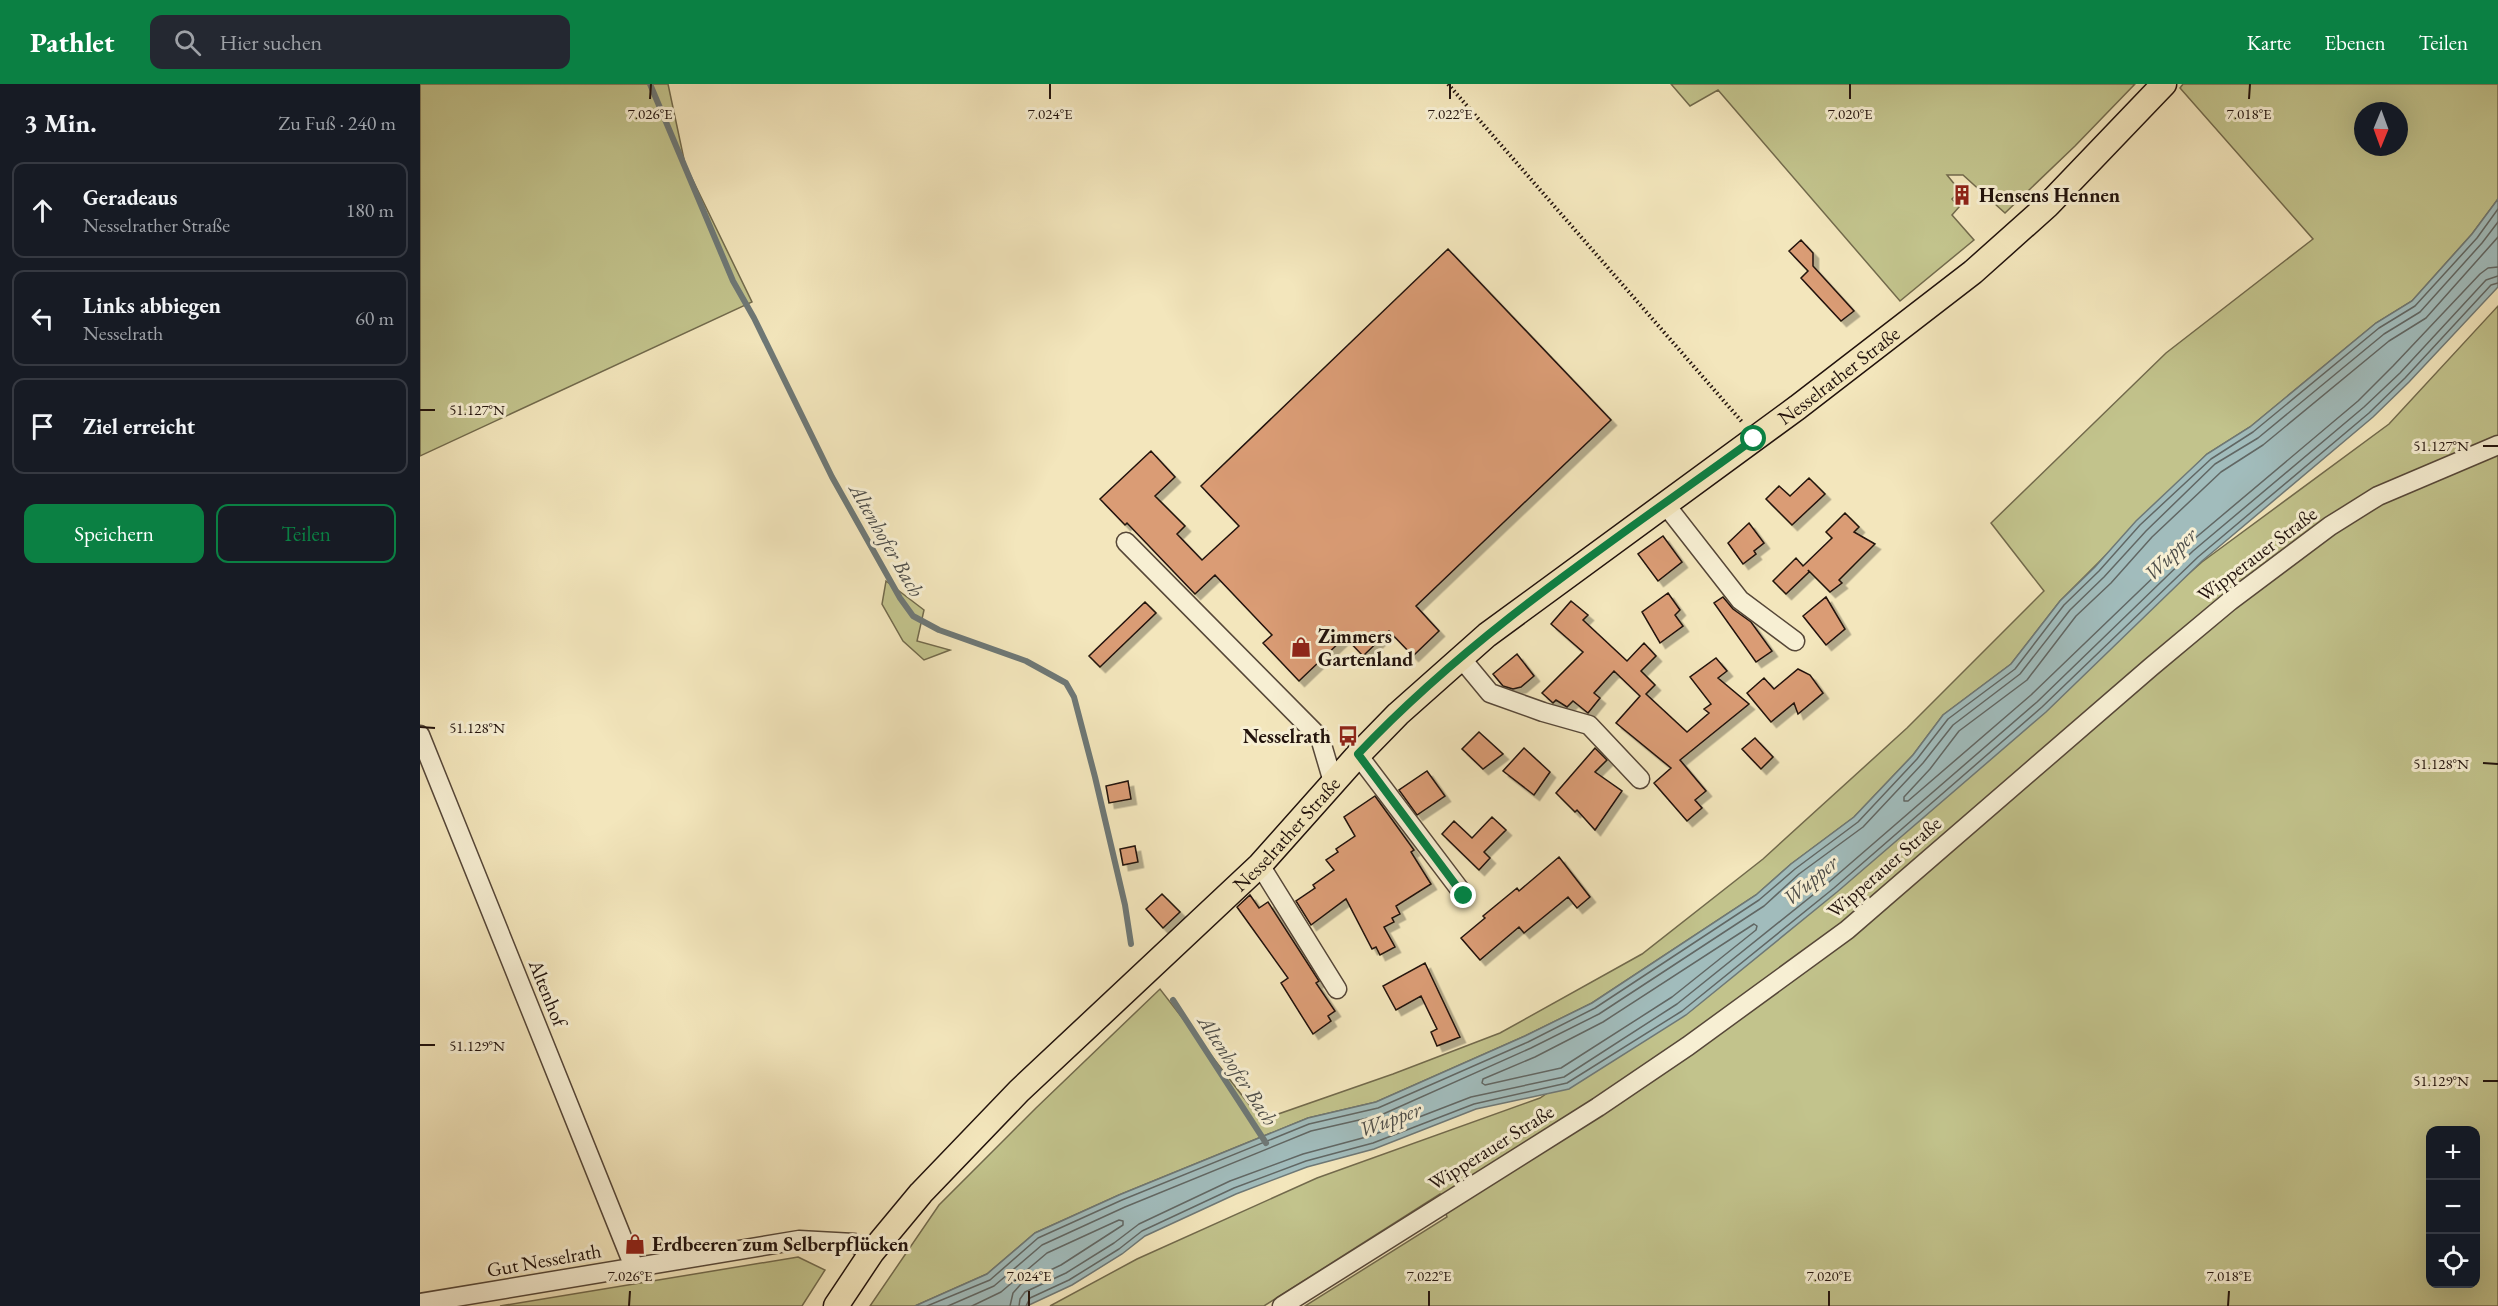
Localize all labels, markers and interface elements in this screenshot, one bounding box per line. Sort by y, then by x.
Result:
search box [150,15,570,69]
text: Pathlet [30,24,114,60]
icon: search [171,26,204,59]
text: Hier suchen [219,28,322,57]
text: Karte [2247,29,2291,56]
text: Ebenen [2324,29,2385,56]
text: Teilen [2418,29,2468,56]
north arrow [2354,102,2408,156]
text: 7.026°E [627,104,673,123]
text: 7.024°E [1027,104,1073,123]
text: 7.022°E [1427,104,1473,123]
text: 7.020°E [1827,104,1873,123]
text: 7.018°E [2226,104,2272,123]
text: 3 Min. [24,106,97,140]
text: Zu Fuß · 240 m [278,110,396,136]
place label: Hensens Hennen [1979,182,2120,208]
text: Geradeaus [83,183,177,212]
building icon: Hensens Hennen [1950,183,1974,207]
icon: ahead [26,194,59,227]
text: 180 m [346,197,394,223]
text: Nesselrather Straße [83,212,230,238]
text: Links abbiegen [83,291,221,320]
icon: left [26,302,59,335]
text: 60 m [355,305,394,331]
text: Nesselrath [83,320,163,346]
street label: Nesselrather Straße [1772,320,1905,431]
text: 51.127°N [449,400,505,419]
icon: arrive [26,410,59,443]
text: Ziel erreicht [83,412,195,441]
route start [1740,425,1766,451]
text: 51.127°N [2413,436,2469,455]
water label: Altenhofer Bach [843,477,930,602]
street label: Wipperauer Straße [2192,500,2322,607]
button: Speichern [24,504,204,563]
button: Teilen [216,504,396,563]
water label: Wupper [2138,521,2203,586]
place label: Zimmers Gartenland [1318,623,1413,672]
shop icon: Zimmers Gartenland [1289,635,1313,659]
text: 51.128°N [449,718,505,737]
place label: Nesselrath [1243,723,1331,749]
bus stop icon: Nesselrath [1336,724,1360,748]
text: 51.128°N [2413,754,2469,773]
street label: Nesselrather Straße [1227,771,1346,897]
street label: Wipperauer Straße [1821,810,1947,924]
water label: Wupper [1777,848,1844,911]
route end [1450,882,1476,908]
street label: Altenhof [522,955,574,1033]
water label: Altenhofer Bach [1191,1008,1284,1131]
text: 51.129°N [449,1036,505,1055]
text: 51.129°N [2413,1071,2469,1090]
water label: Wupper [1355,1095,1426,1143]
street label: Wipperauer Straße [1423,1098,1559,1196]
map controls [2426,1126,2480,1288]
button: + [2426,1126,2480,1180]
button: − [2426,1180,2480,1234]
place label: Erdbeeren zum Selberpflücken [652,1231,909,1257]
shop icon: Erdbeeren zum Selberpflücken [623,1232,647,1256]
button: locate [2426,1234,2480,1288]
street label: Gut Nesselrath [485,1237,603,1283]
text: 7.026°E [607,1266,653,1285]
text: 7.024°E [1006,1266,1052,1285]
text: 7.022°E [1406,1266,1452,1285]
text: 7.020°E [1806,1266,1852,1285]
text: 7.018°E [2206,1266,2252,1285]

